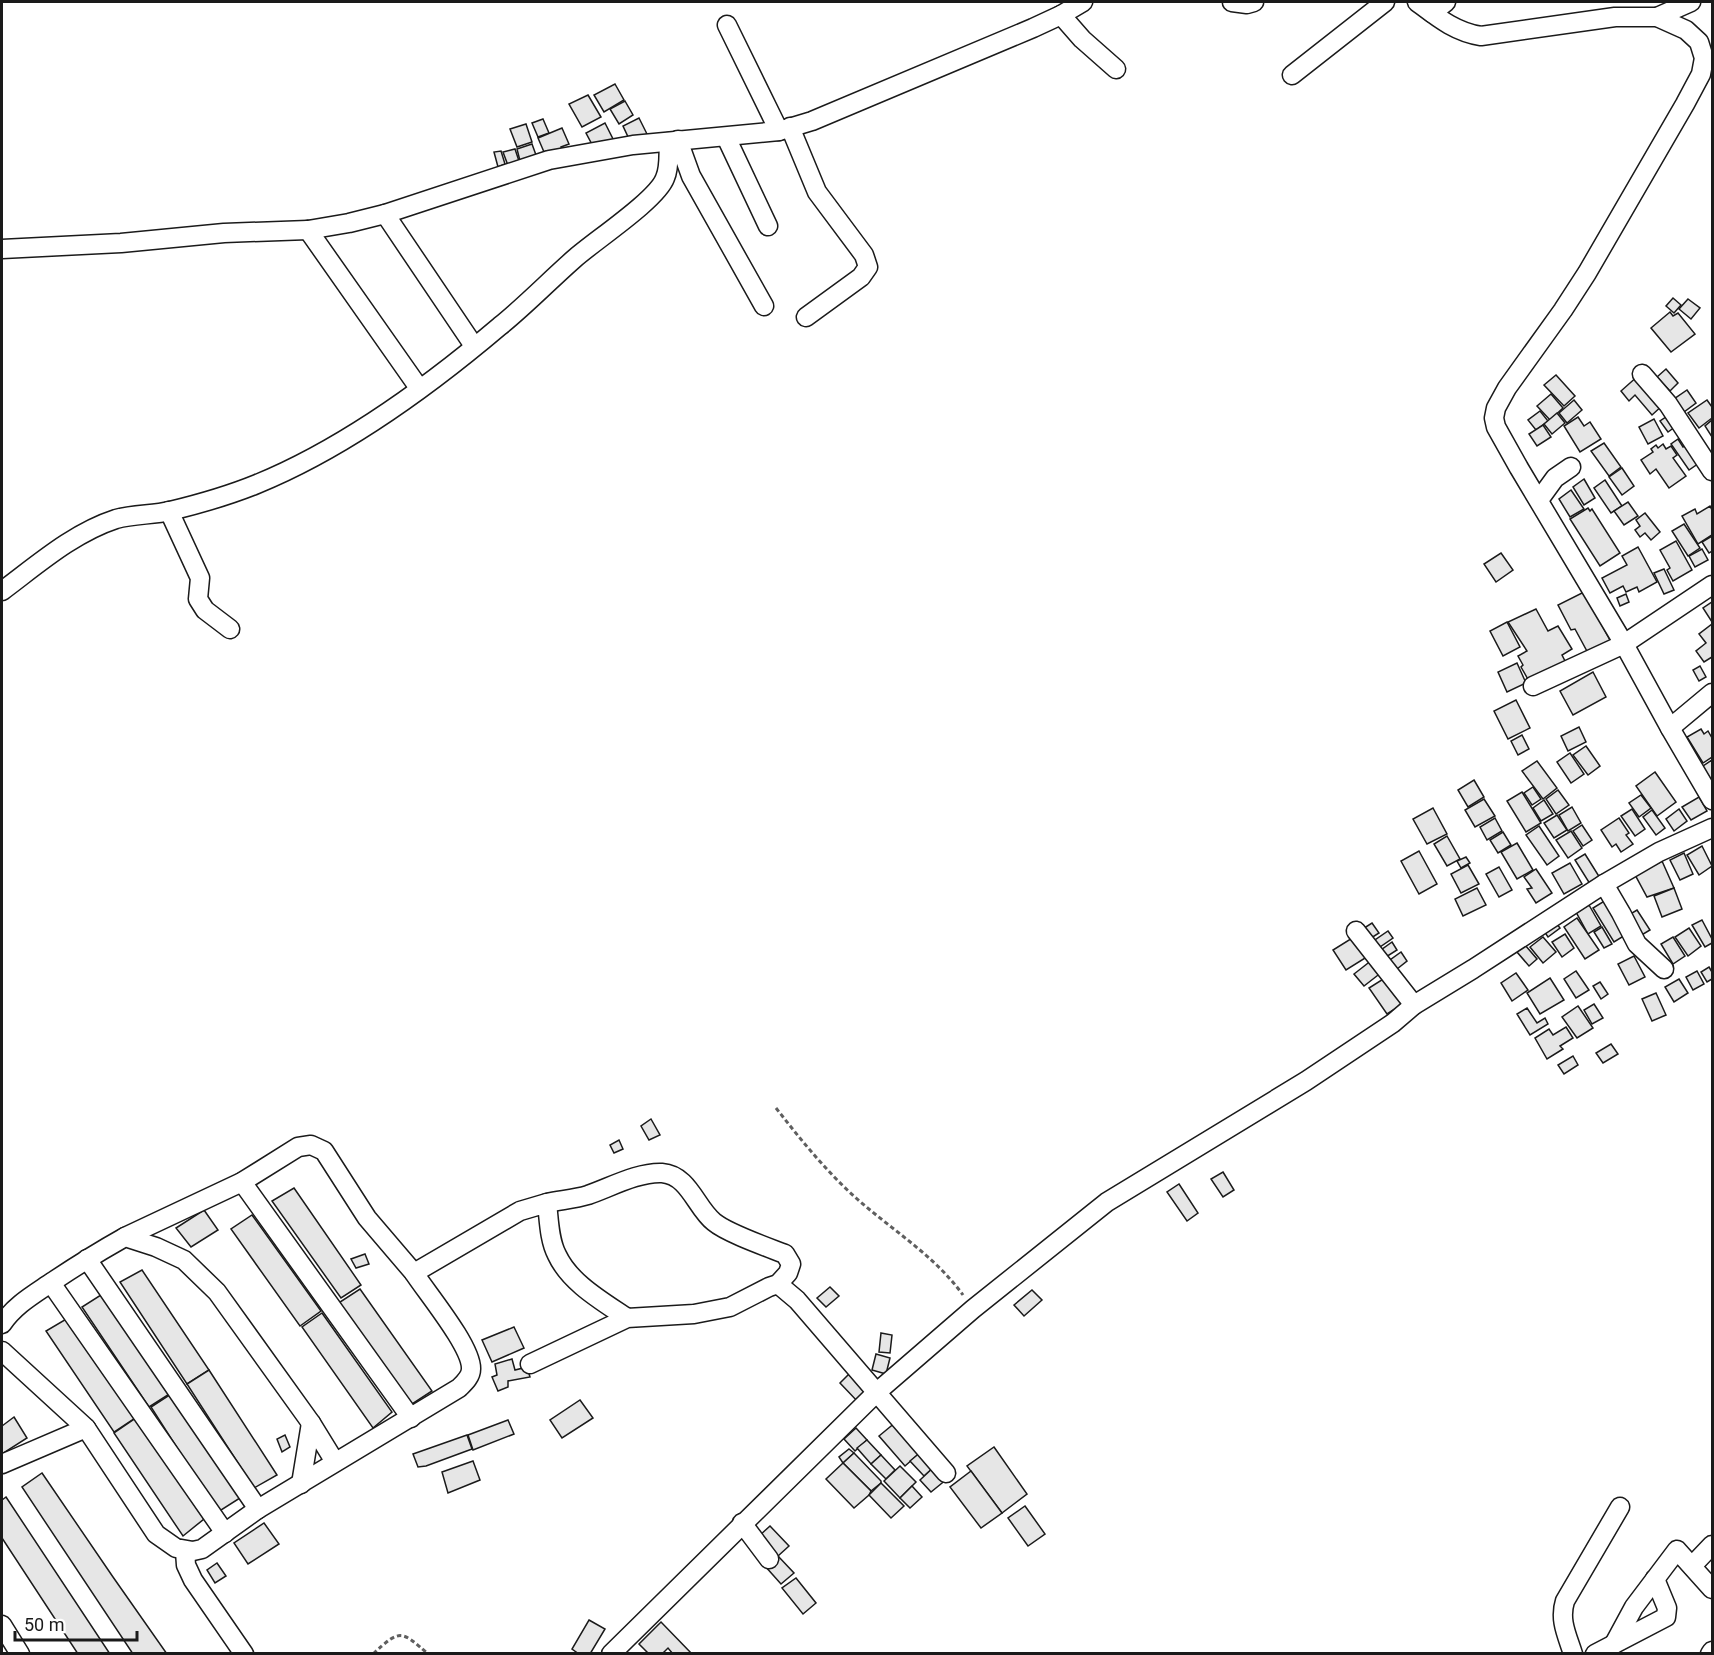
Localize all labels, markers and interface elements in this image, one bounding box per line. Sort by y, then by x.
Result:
scale bar [15,1604,136,1642]
text: 50 m [24,1614,64,1635]

